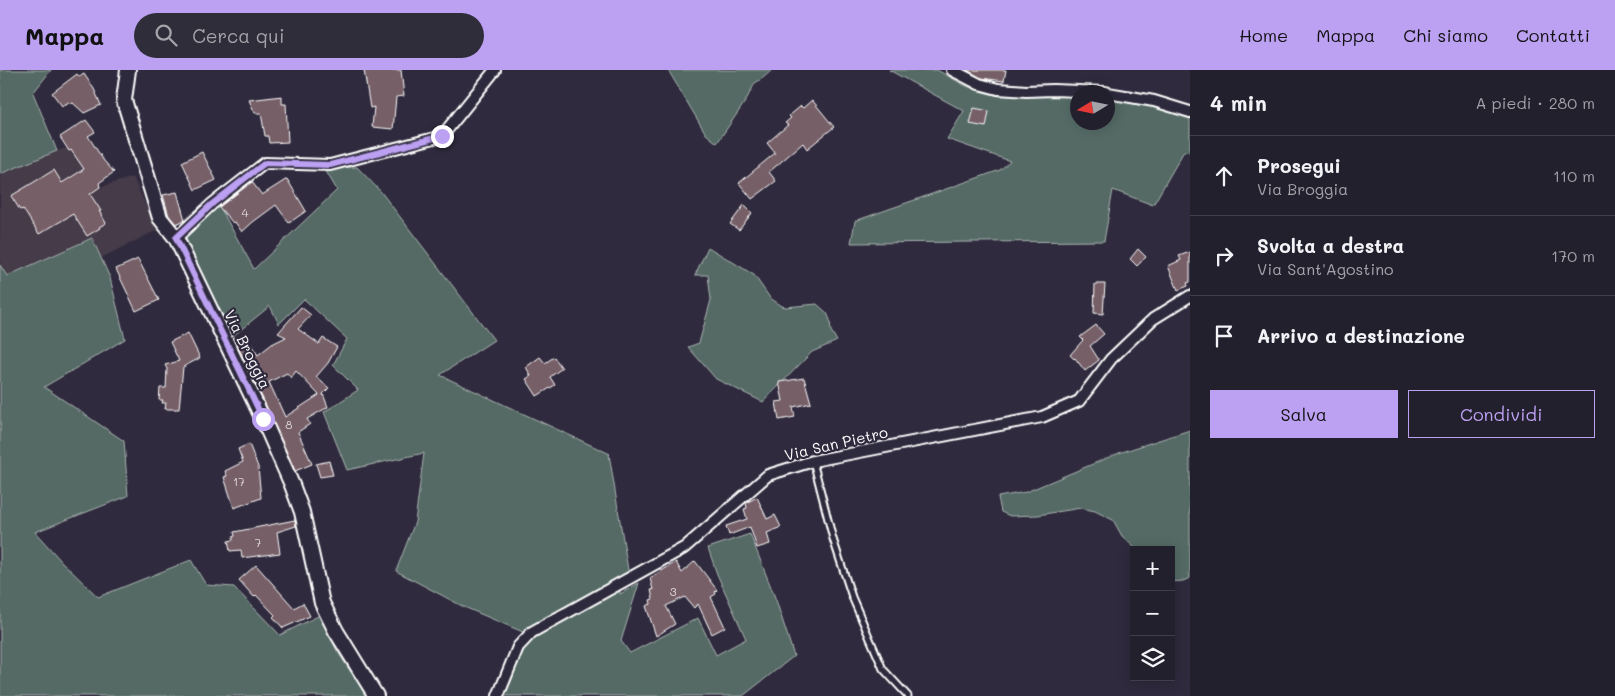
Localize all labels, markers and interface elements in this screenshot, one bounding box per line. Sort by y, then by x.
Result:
search box [134,13,484,58]
text: Mappa [25,20,104,51]
icon: search [152,21,180,49]
text: Cerca qui [192,23,284,48]
text: Home [1239,23,1288,47]
text: Mappa [1316,23,1375,47]
text: Chi siamo [1403,23,1488,47]
text: Contatti [1516,23,1590,47]
north arrow [1070,85,1115,130]
text: 4 min [1210,89,1267,116]
text: A piedi · 280 m [1476,92,1595,113]
route end [431,125,454,148]
text: Prosegui [1257,153,1341,178]
icon: ahead [1210,162,1238,190]
text: 110 m [1553,165,1595,186]
text: Via Broggia [1257,178,1348,199]
house number: 4 [241,204,249,220]
text: Svolta a destra [1257,233,1404,258]
icon: right [1210,242,1238,270]
text: 170 m [1551,245,1595,266]
text: Via Sant'Agostino [1257,258,1394,279]
street label: Via Broggia [220,306,276,392]
icon: arrive [1210,322,1238,350]
text: Arrivo a destinazione [1257,323,1465,348]
button: Salva [1210,390,1398,438]
button: Condividi [1408,390,1595,438]
route start [252,408,275,431]
house number: 8 [285,416,293,432]
street label: Via San Pietro [782,421,890,465]
house number: 17 [233,473,245,489]
house number: 7 [255,534,262,550]
map controls [1130,546,1175,681]
button: + [1130,546,1175,591]
house number: 3 [669,583,677,599]
button: − [1130,591,1175,636]
button: layers [1130,636,1175,681]

